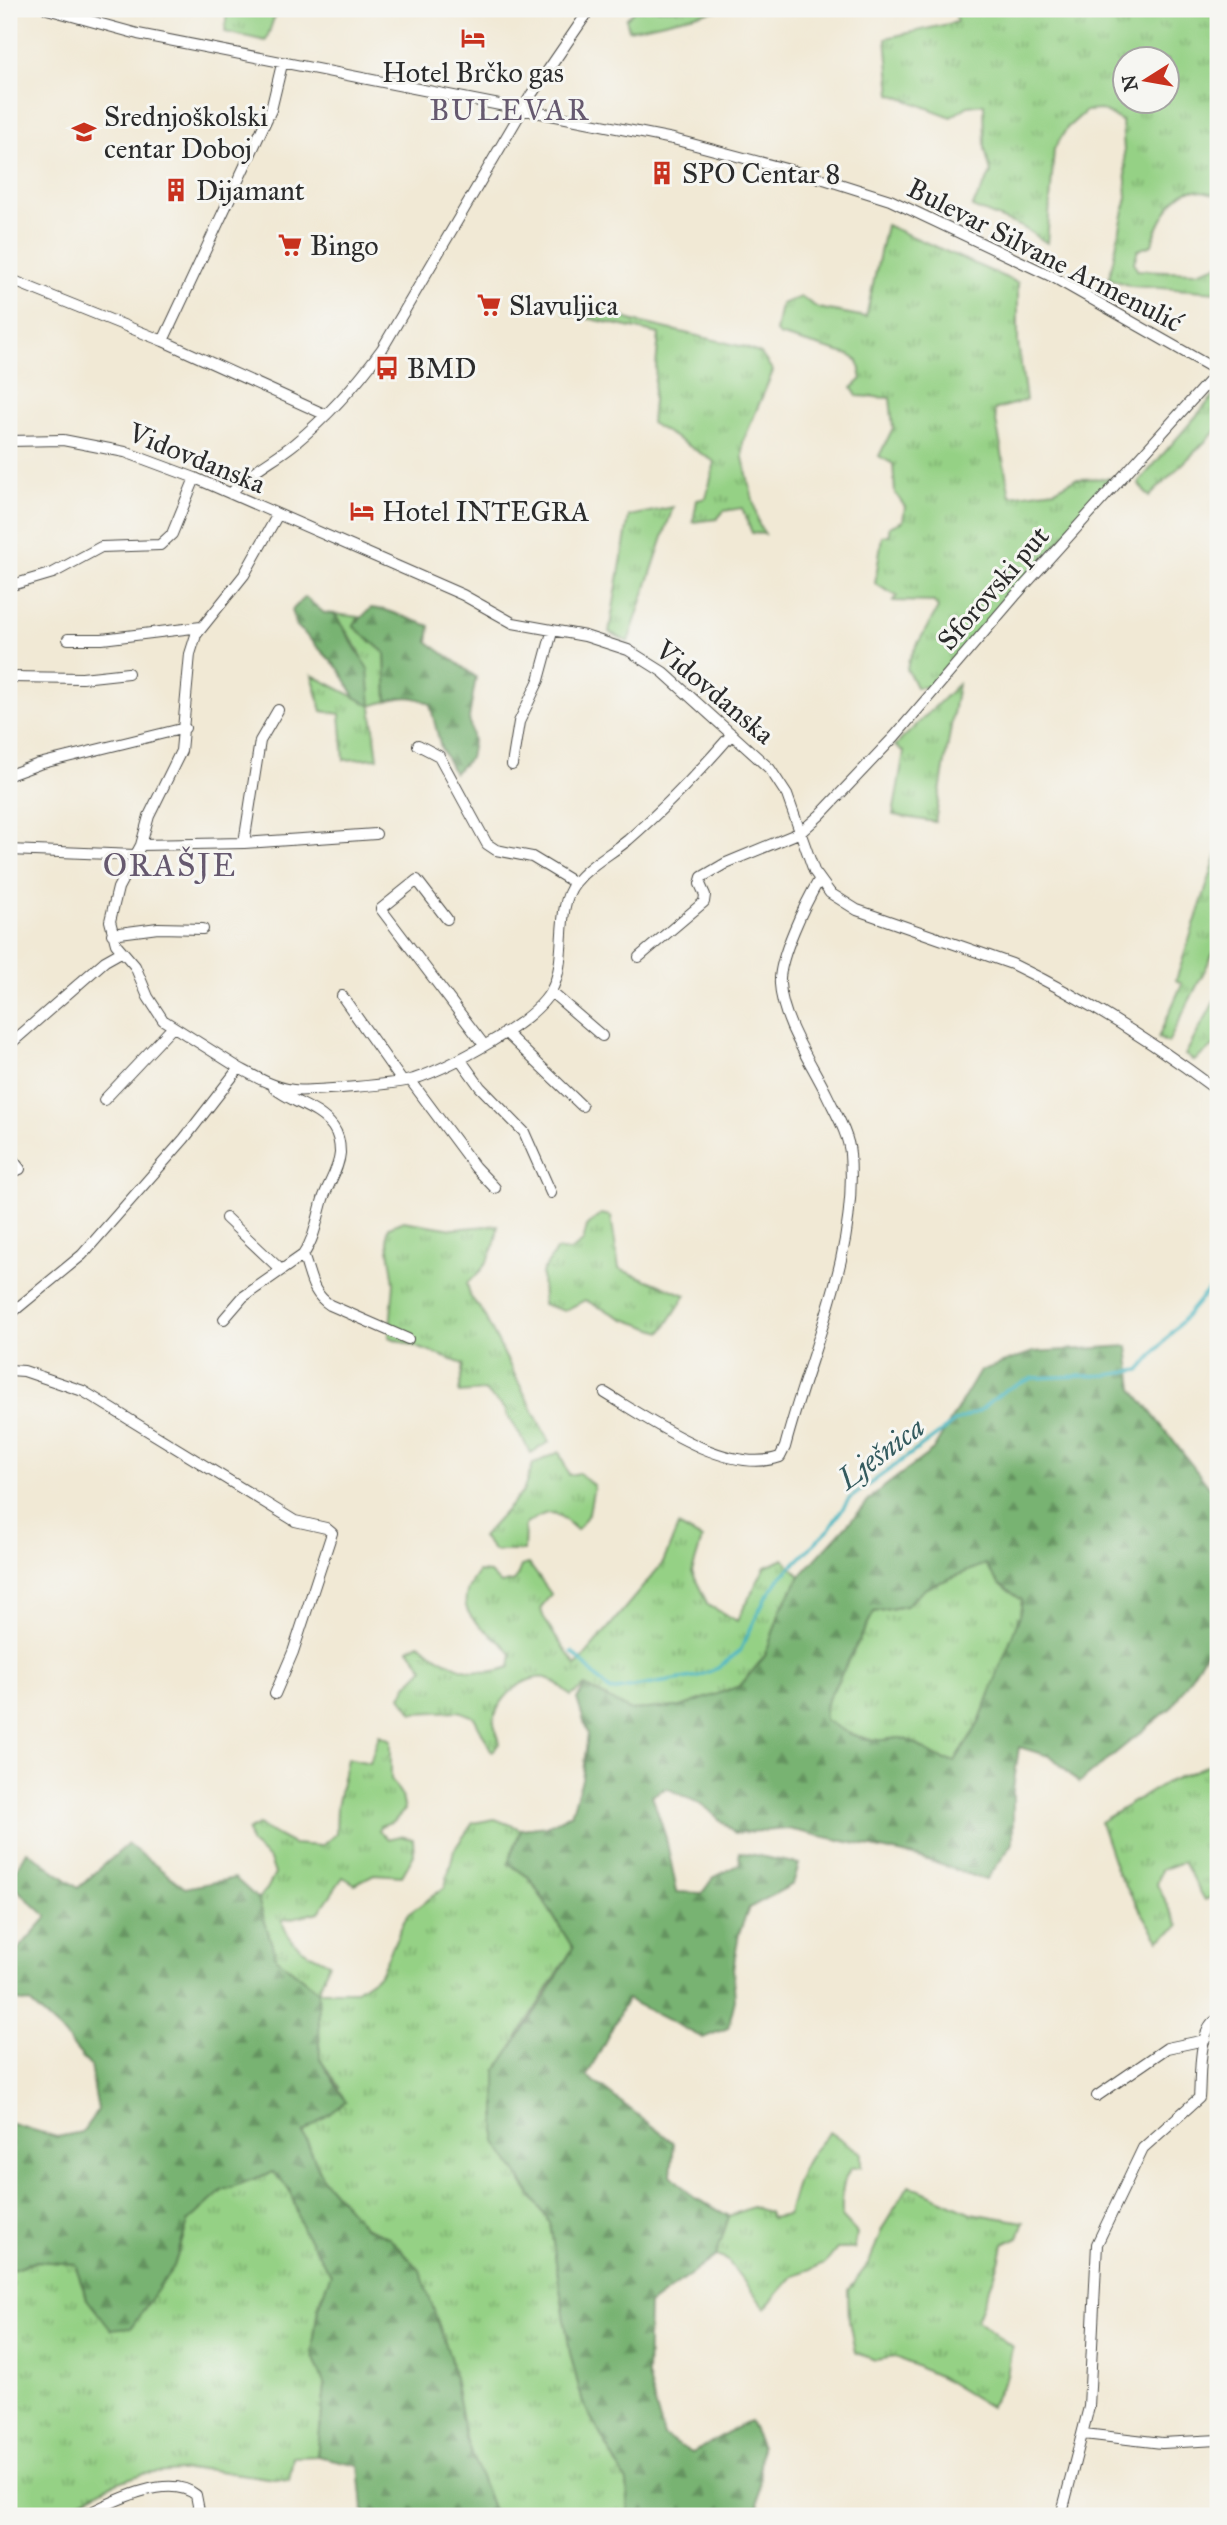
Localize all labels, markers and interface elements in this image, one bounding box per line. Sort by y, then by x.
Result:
hotel icon: Hotel Brčko gas [459,24,487,52]
north arrow [1112,46,1182,116]
place label: Hotel Brčko gas [382,55,564,90]
text: N [1117,73,1143,93]
district label: BULEVAR [430,92,590,128]
place label: Srednjoškolski centar Doboj [104,99,268,166]
school or university icon: Srednjoškolski centar Doboj [70,118,98,146]
place label: SPO Centar 8 [682,156,840,191]
building icon: SPO Centar 8 [648,159,676,187]
street label: Bulevar Silvane Armenulić [901,170,1190,340]
place label: Dijamant [196,173,305,208]
building icon: Dijamant [162,176,190,204]
place label: Bingo [310,228,379,263]
supermarket icon: Bingo [276,231,304,259]
place label: Slavuljica [509,288,619,323]
supermarket icon: Slavuljica [475,291,503,319]
place label: BMD [407,351,476,386]
bus stop icon: BMD [373,354,401,382]
street label: Vidovdanska [123,414,271,501]
place label: Hotel INTEGRA [382,494,590,529]
hotel icon: Hotel INTEGRA [348,497,376,525]
street label: Sforovski put [930,519,1056,657]
street label: Vidovdanska [648,632,782,752]
district label: ORAŠJE [103,846,237,885]
water label: Lješnica [829,1409,931,1498]

